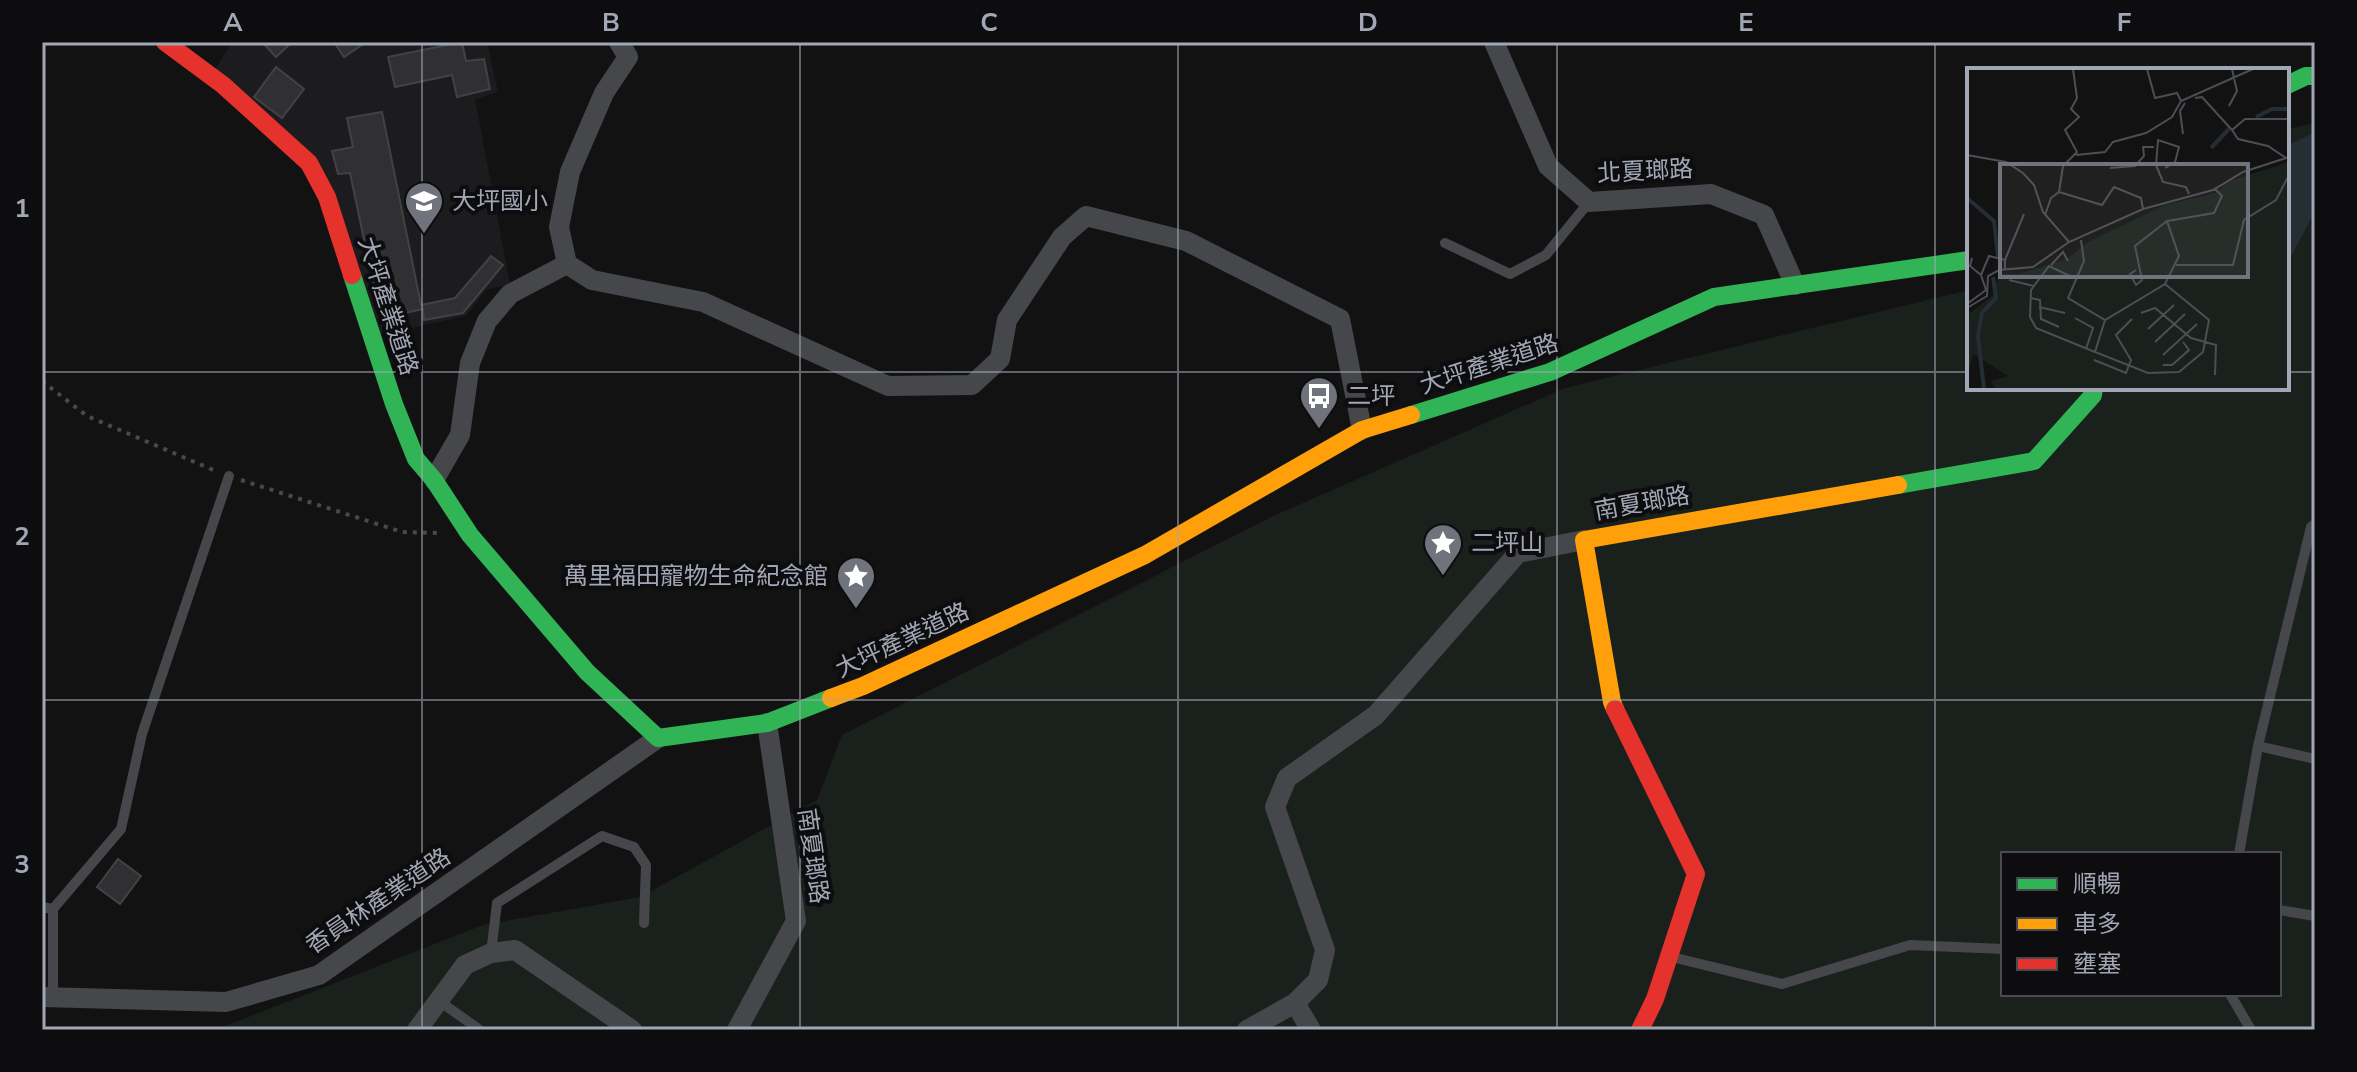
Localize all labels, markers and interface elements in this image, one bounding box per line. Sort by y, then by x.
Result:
text: A [223,5,243,40]
text: B [602,5,620,40]
text: C [980,5,998,40]
text: D [1358,5,1378,40]
text: E [1738,5,1754,40]
text: F [2117,5,2131,40]
inset map [1967,68,2289,390]
street label: 北夏瑯路 [1596,153,1694,189]
school or university icon: 大坪國小 [403,180,445,235]
place label: 大坪國小 [452,185,548,217]
text: 1 [14,191,30,226]
street label: 大坪產業道路 [351,233,425,379]
street label: 大坪產業道路 [1416,327,1562,401]
bus stop icon: 二坪 [1298,375,1340,430]
place label: 二坪 [1347,380,1395,412]
street label: 南夏瑯路 [1592,479,1692,527]
text: 2 [14,519,30,554]
place icon: 二坪山 [1422,522,1464,577]
place label: 二坪山 [1471,527,1543,559]
place icon: 萬里福田寵物生命紀念館 [835,555,877,610]
place label: 萬里福田寵物生命紀念館 [564,560,828,592]
street label: 大坪產業道路 [830,595,974,685]
street label: 南夏瑯路 [790,806,836,906]
street label: 香員林產業道路 [299,841,457,961]
text: 3 [14,847,30,882]
legend [2001,852,2281,996]
text: 順暢 [2073,868,2121,900]
text: 車多 [2073,908,2121,940]
text: 壅塞 [2073,948,2121,980]

